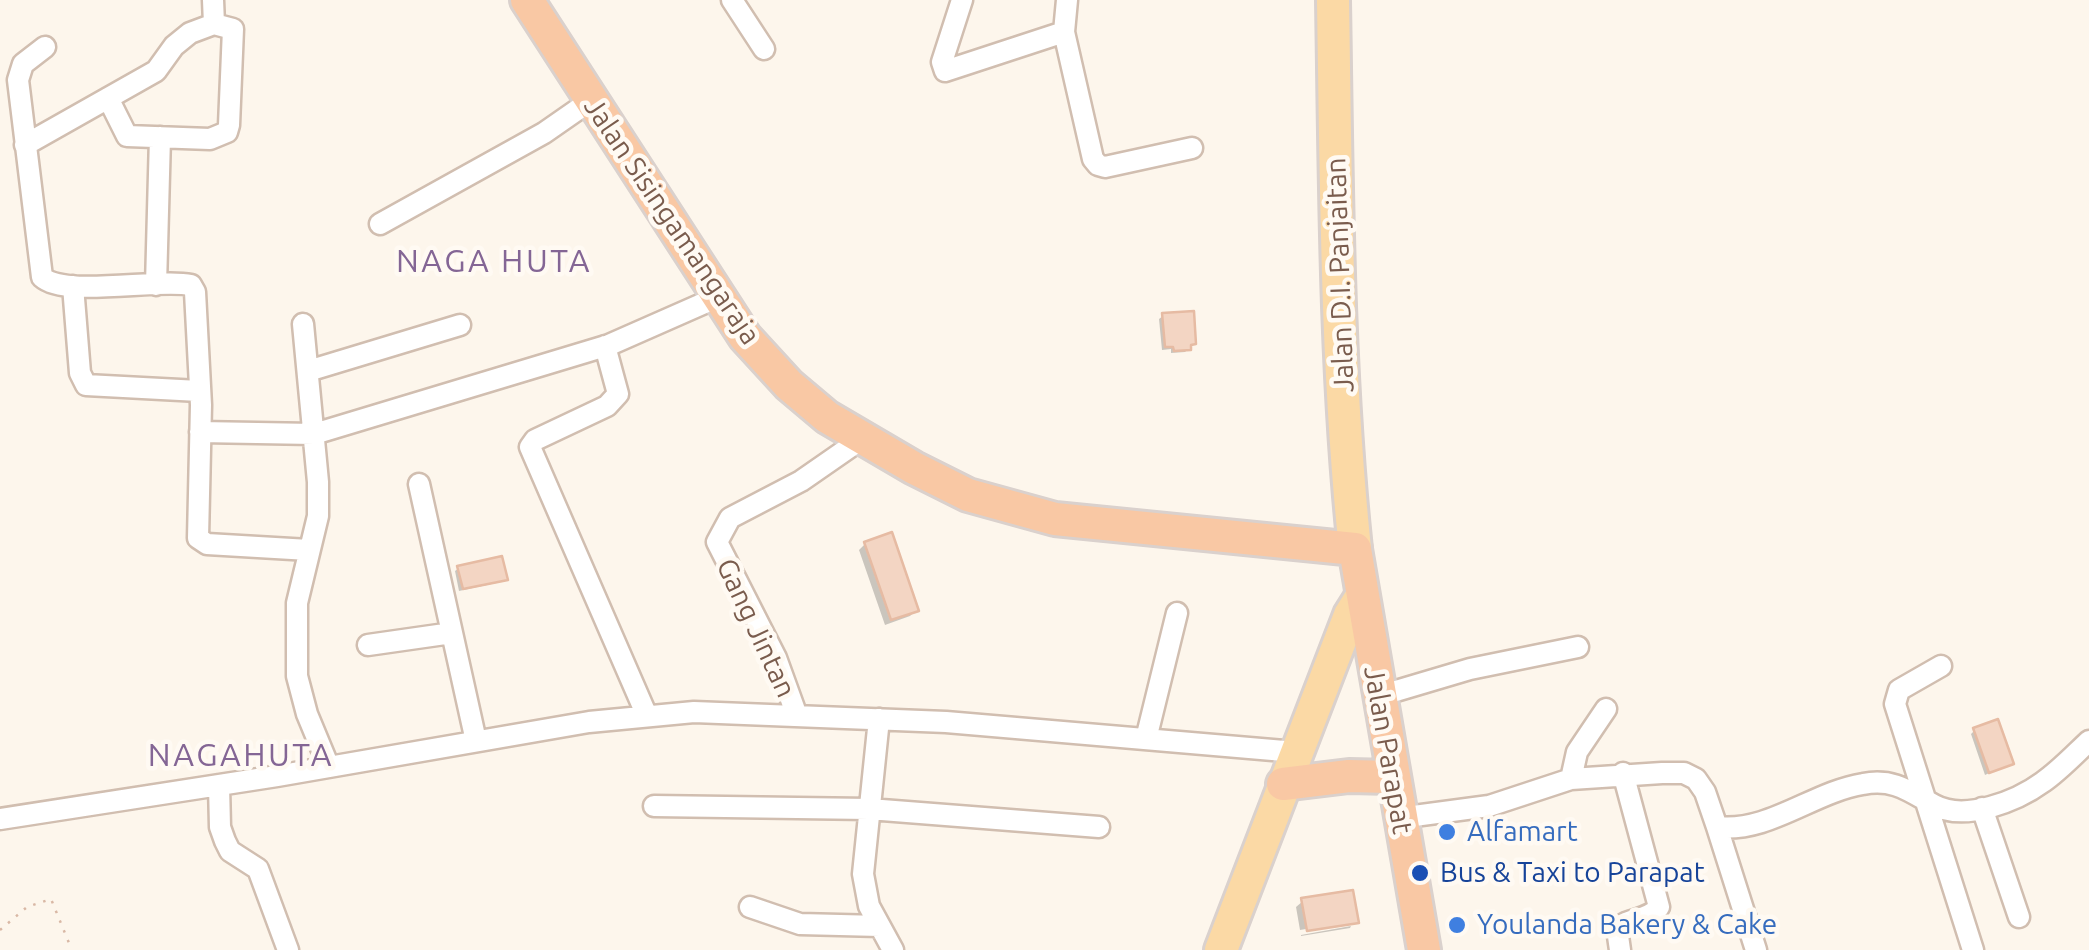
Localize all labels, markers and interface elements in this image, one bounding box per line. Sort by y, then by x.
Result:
street label: Jalan Sisingamangaraja [577,91,767,351]
street label: Jalan D.I. Panjaitan [1319,157,1361,393]
district label: NAGA HUTA [396,242,592,280]
street label: Gang Jintan [709,553,803,703]
street label: Jalan Parapat [1357,663,1419,837]
district label: NAGAHUTA [148,736,334,774]
place label: Alfamart [1467,815,1578,849]
marker: Alfamart [1436,821,1458,843]
place label: Bus & Taxi to Parapat [1440,856,1705,890]
marker: Bus & Taxi to Parapat [1409,862,1431,884]
place label: Youlanda Bakery & Cake [1477,908,1777,942]
marker: Youlanda Bakery & Cake [1446,914,1468,936]

